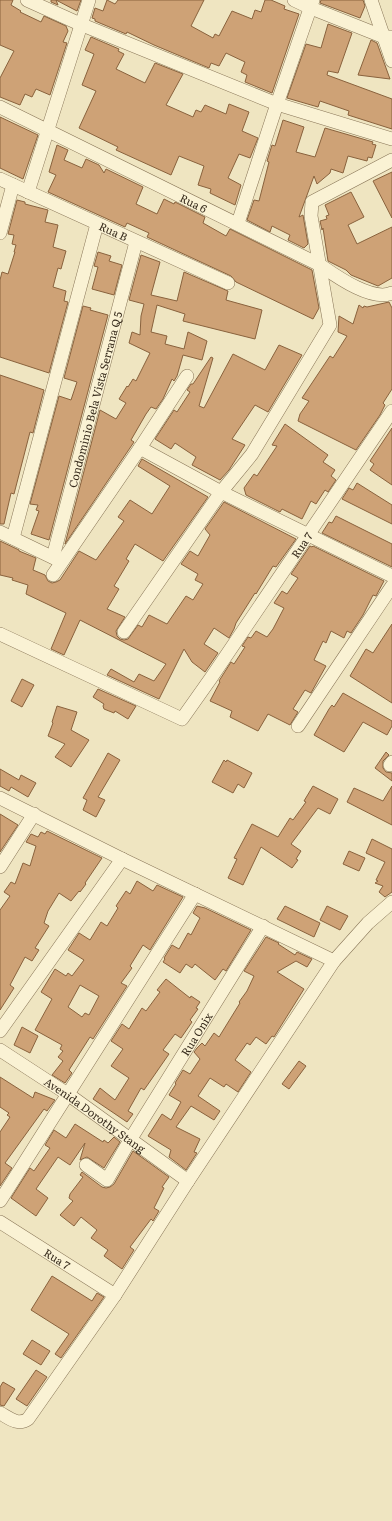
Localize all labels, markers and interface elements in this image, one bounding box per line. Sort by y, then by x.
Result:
street label: Rua 6 [177,189,210,216]
street label: Rua B [97,217,131,244]
street label: Condominio Bela Vista Serrana Q 5 [64,309,126,489]
street label: Rua 7 [287,528,316,561]
street label: Rua Onix [176,1008,216,1058]
street label: Avenida Dorothy Stang [41,1073,150,1156]
street label: Rua 7 [41,1244,74,1273]

